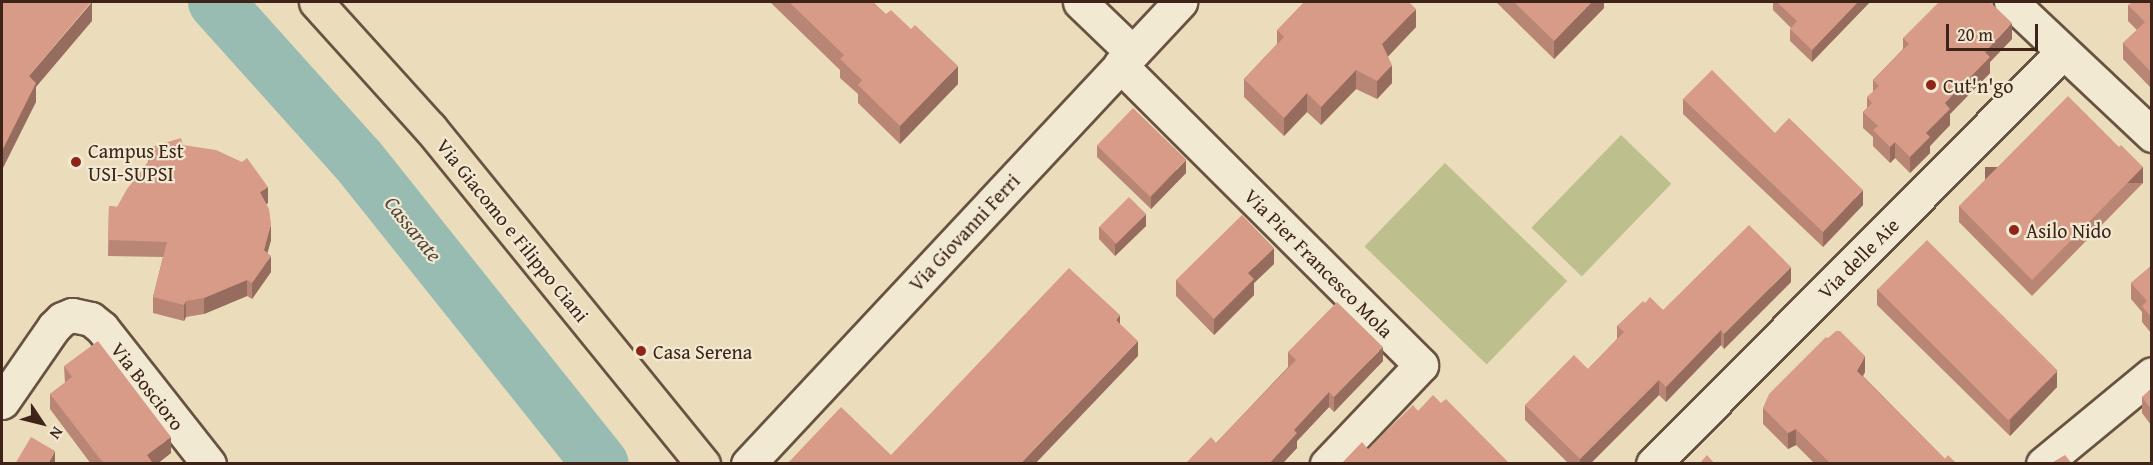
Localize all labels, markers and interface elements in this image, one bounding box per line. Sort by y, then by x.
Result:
scale bar [1949,12,2040,50]
text: 20 m [1957,21,1993,48]
place label: Cut'n'go [1943,73,2013,97]
marker: Cut'n'go [1924,78,1938,92]
street label: Via Giacomo e Filippo Ciani [432,134,594,326]
place label: Campus Est USI-SUPSI [88,138,184,185]
marker: Campus Est USI-SUPSI [69,155,83,169]
street label: Via Giovanni Ferri [903,168,1025,296]
street label: Via Pier Francesco Mola [1240,184,1398,342]
water label: Cassarate [379,191,447,267]
street label: Via delle Aie [1812,212,1904,304]
place label: Asilo Nido [2026,218,2111,242]
marker: Asilo Nido [2007,223,2021,237]
street label: Via Boscioro [106,337,190,435]
place label: Casa Serena [653,339,752,363]
marker: Casa Serena [634,344,648,358]
north arrow [12,393,72,453]
text: N [44,422,70,445]

